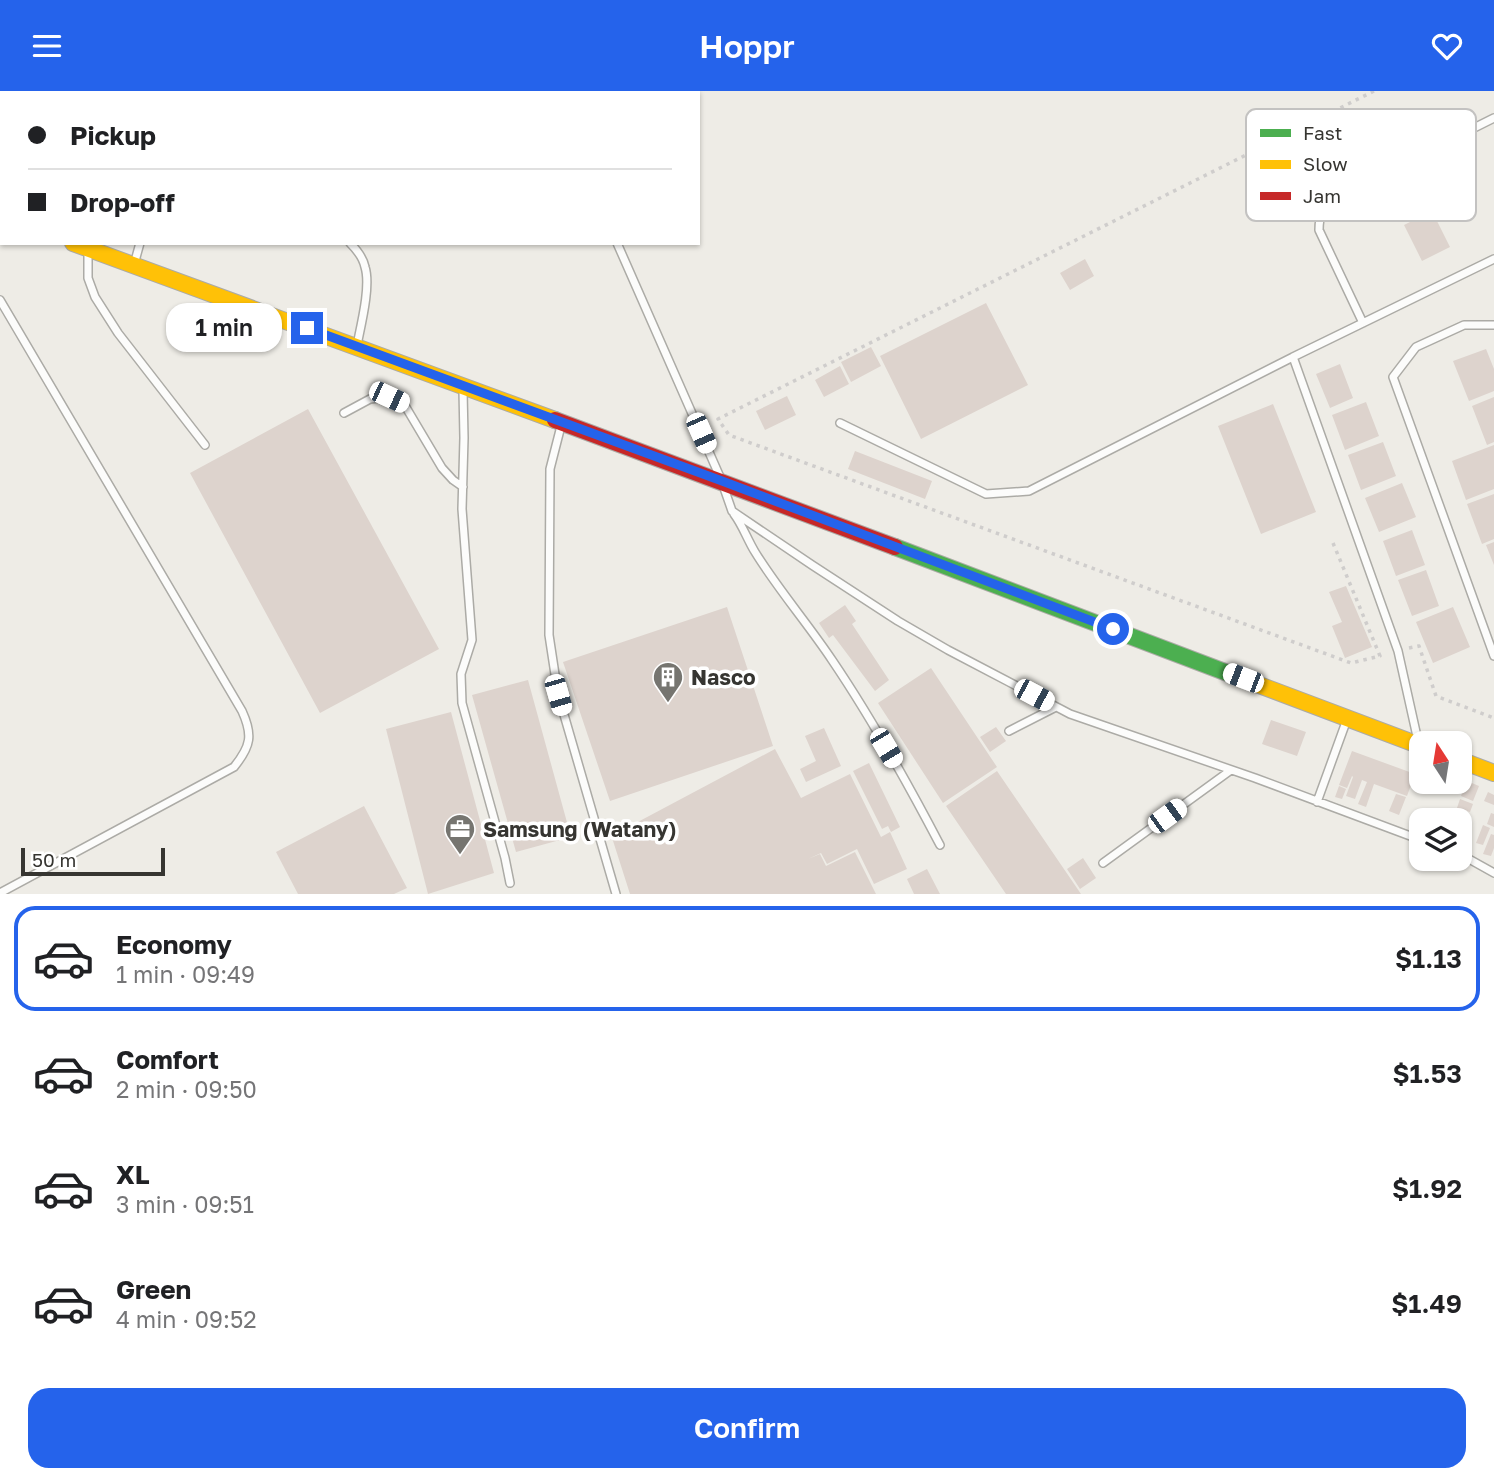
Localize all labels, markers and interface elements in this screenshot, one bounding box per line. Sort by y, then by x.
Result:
icon: menu [28,27,66,65]
text: Hoppr [699,27,795,65]
icon: heart [1428,27,1466,65]
legend [1246,109,1476,221]
text: Pickup [70,120,156,151]
text: Fast [1303,121,1342,144]
text: Slow [1303,152,1348,175]
text: Jam [1303,184,1341,207]
text: Drop-off [70,187,175,218]
callout: 1 min [167,303,282,353]
route end [291,312,323,344]
text: 1 min [195,313,253,341]
car [366,379,413,415]
car [683,410,720,456]
route start [1097,613,1129,645]
building icon: Nasco [651,660,685,704]
car [1220,661,1267,695]
place label: Nasco [691,664,756,690]
car [543,672,574,718]
car [1011,676,1058,714]
car [867,725,906,771]
north arrow [1409,731,1472,795]
map controls [1409,731,1472,871]
car [1144,795,1191,837]
button: layers [1409,808,1472,871]
office icon: Samsung (Watany) [443,812,477,856]
place label: Samsung (Watany) [483,816,676,842]
scale bar [21,845,164,877]
text: 50 m [32,848,76,871]
icon: car [32,927,95,990]
text: Economy [116,929,232,960]
text: $1.13 [1395,943,1462,974]
text: 1 min · 09:49 [116,960,255,988]
icon: car [32,1042,95,1105]
text: Comfort [116,1044,219,1075]
text: $1.53 [1392,1058,1462,1089]
text: 2 min · 09:50 [116,1075,257,1103]
icon: car [32,1157,95,1220]
text: XL [116,1159,150,1190]
text: $1.92 [1392,1173,1462,1204]
text: 3 min · 09:51 [116,1190,254,1218]
icon: car [32,1272,95,1335]
text: Green [116,1274,191,1305]
text: $1.49 [1391,1288,1462,1319]
text: 4 min · 09:52 [116,1305,257,1333]
button: Confirm [28,1388,1466,1468]

